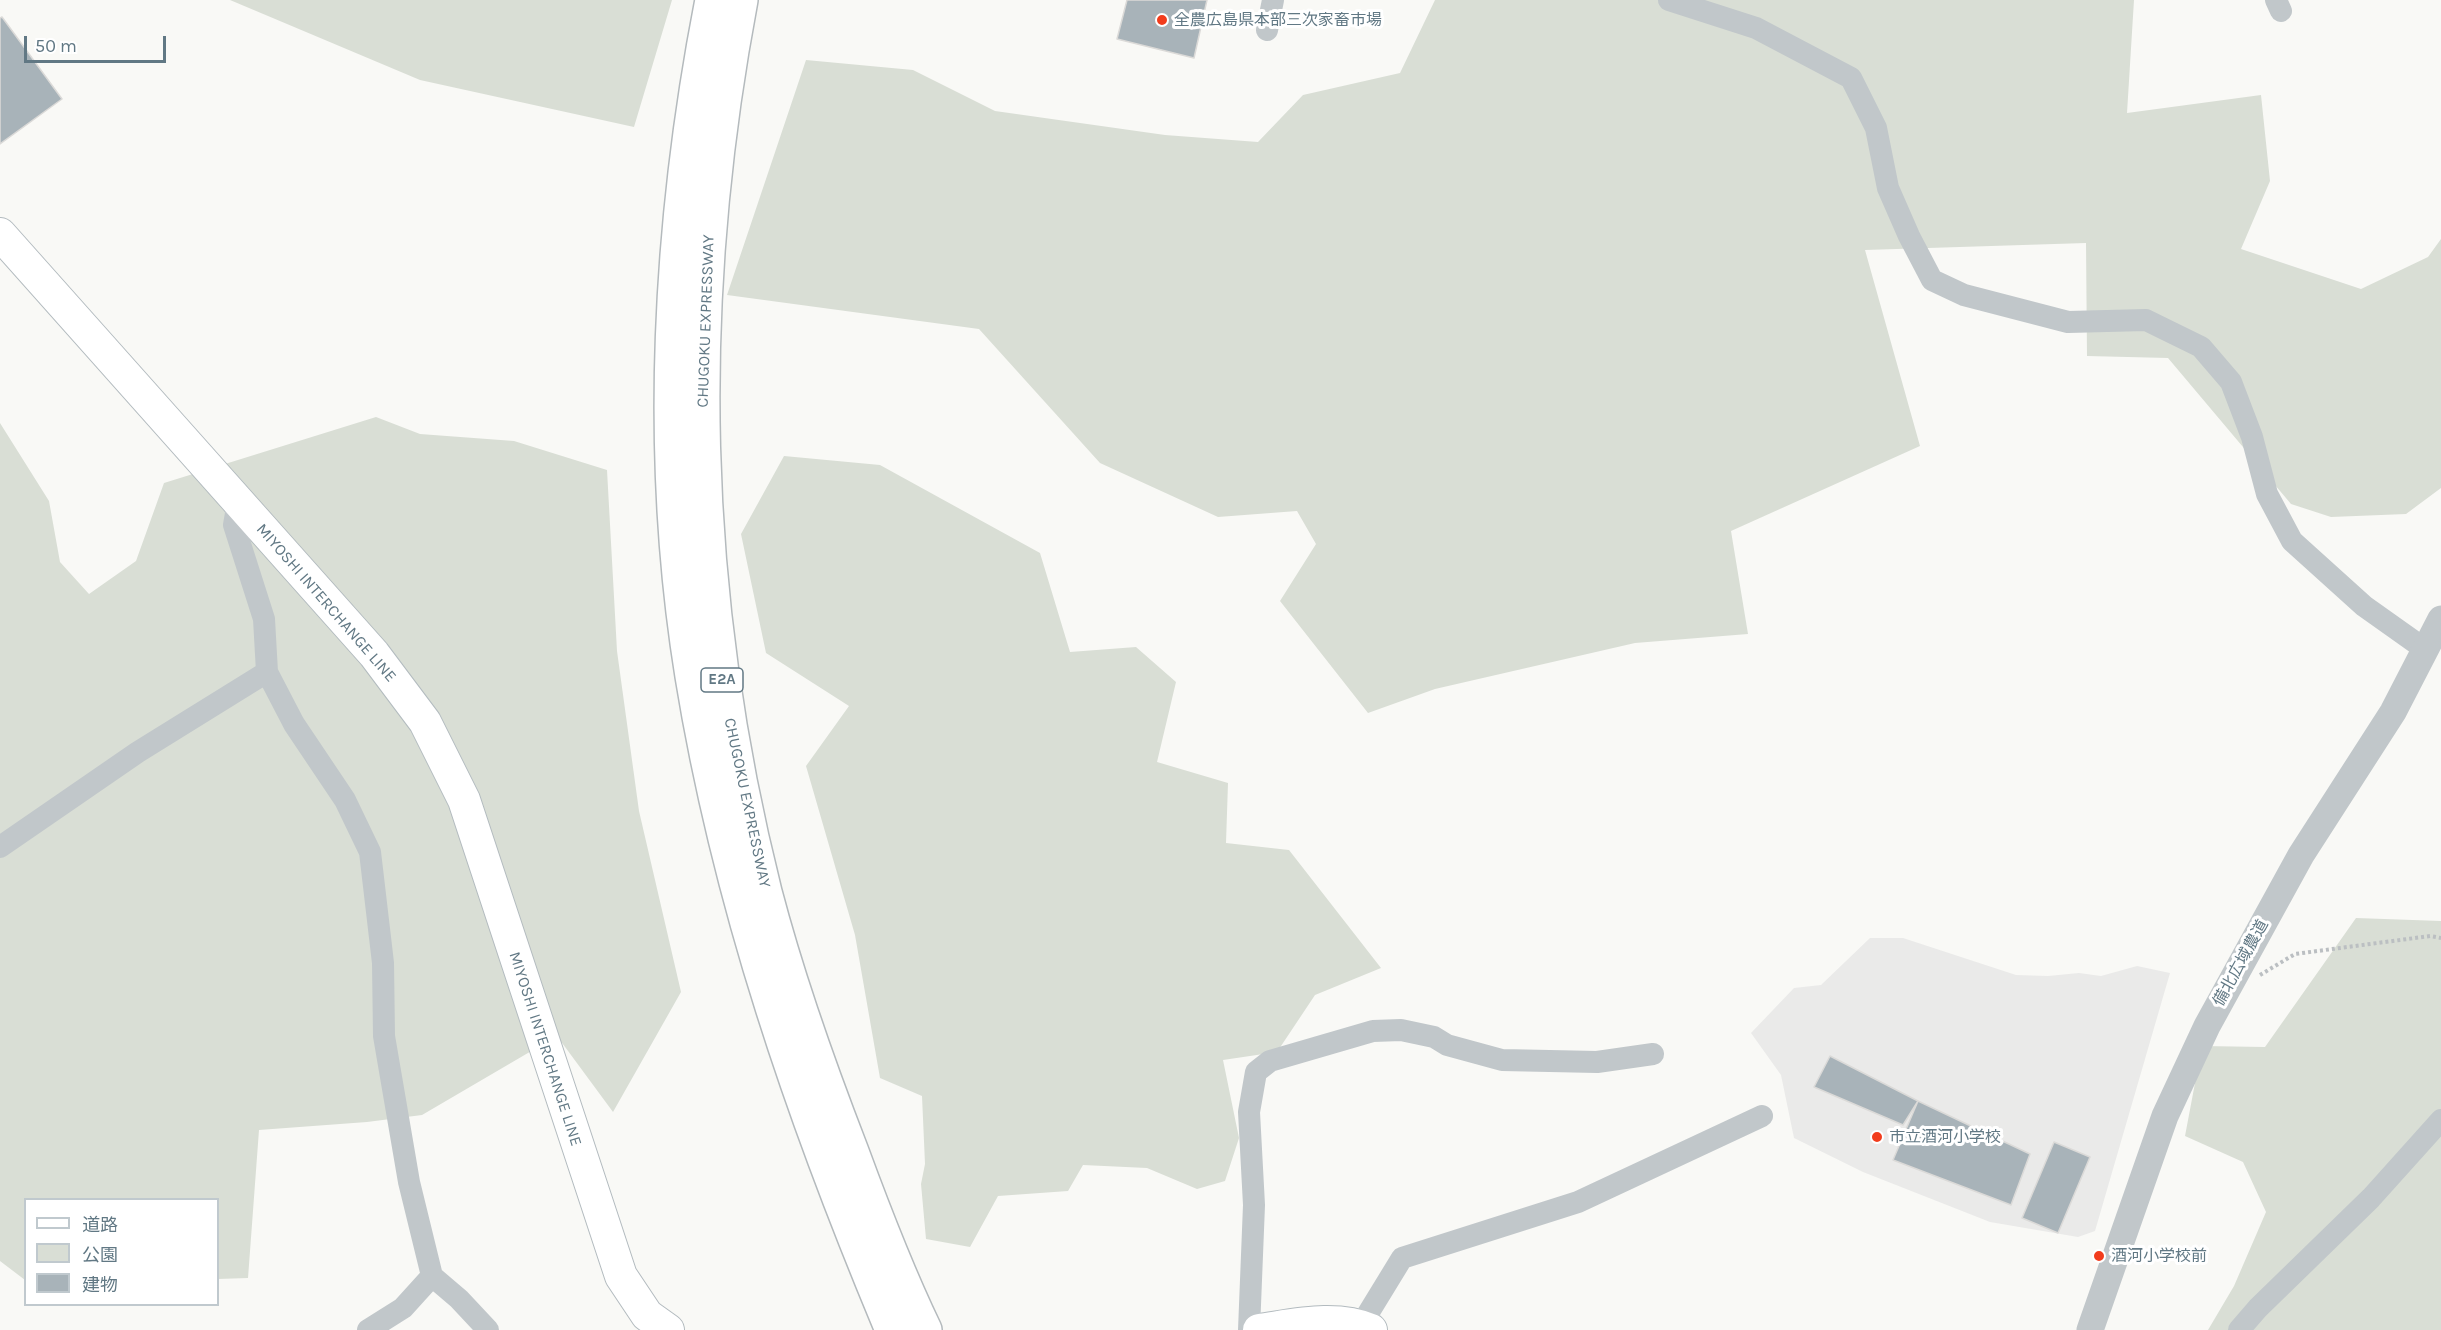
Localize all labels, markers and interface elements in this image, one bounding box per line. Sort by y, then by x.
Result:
place label: 全農広島県本部三次家畜市場 [1174,10,1382,30]
marker: 全農広島県本部三次家畜市場 [1155,13,1169,27]
scale bar [27,24,170,62]
text: 50 m [35,35,77,57]
street label: CHUGOKU EXPRESSWAY [693,234,719,408]
street label: MIYOSHI INTERCHANGE LINE [252,520,400,686]
road number: E2A [701,668,743,692]
street label: CHUGOKU EXPRESSWAY [720,716,774,890]
street label: 備北広域農道 [2209,916,2273,1010]
street label: MIYOSHI INTERCHANGE LINE [504,949,586,1149]
place label: 市立酒河小学校 [1889,1127,2001,1147]
marker: 市立酒河小学校 [1870,1130,1884,1144]
legend [24,1198,219,1306]
text: 道路 [82,1214,118,1236]
text: 公園 [82,1244,118,1266]
place label: 酒河小学校前 [2111,1246,2207,1266]
marker: 酒河小学校前 [2092,1249,2106,1263]
text: 建物 [82,1274,118,1296]

